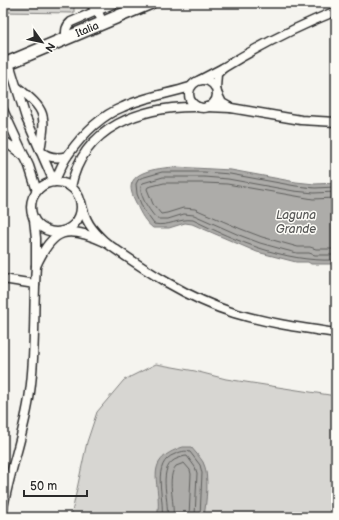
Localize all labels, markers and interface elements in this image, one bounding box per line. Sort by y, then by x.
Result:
street label: Italia [74,19,101,40]
north arrow [22,22,62,62]
text: N [42,40,58,54]
water label: Laguna Grande [276,208,316,237]
scale bar [24,472,87,498]
text: 50 m [30,479,57,494]

